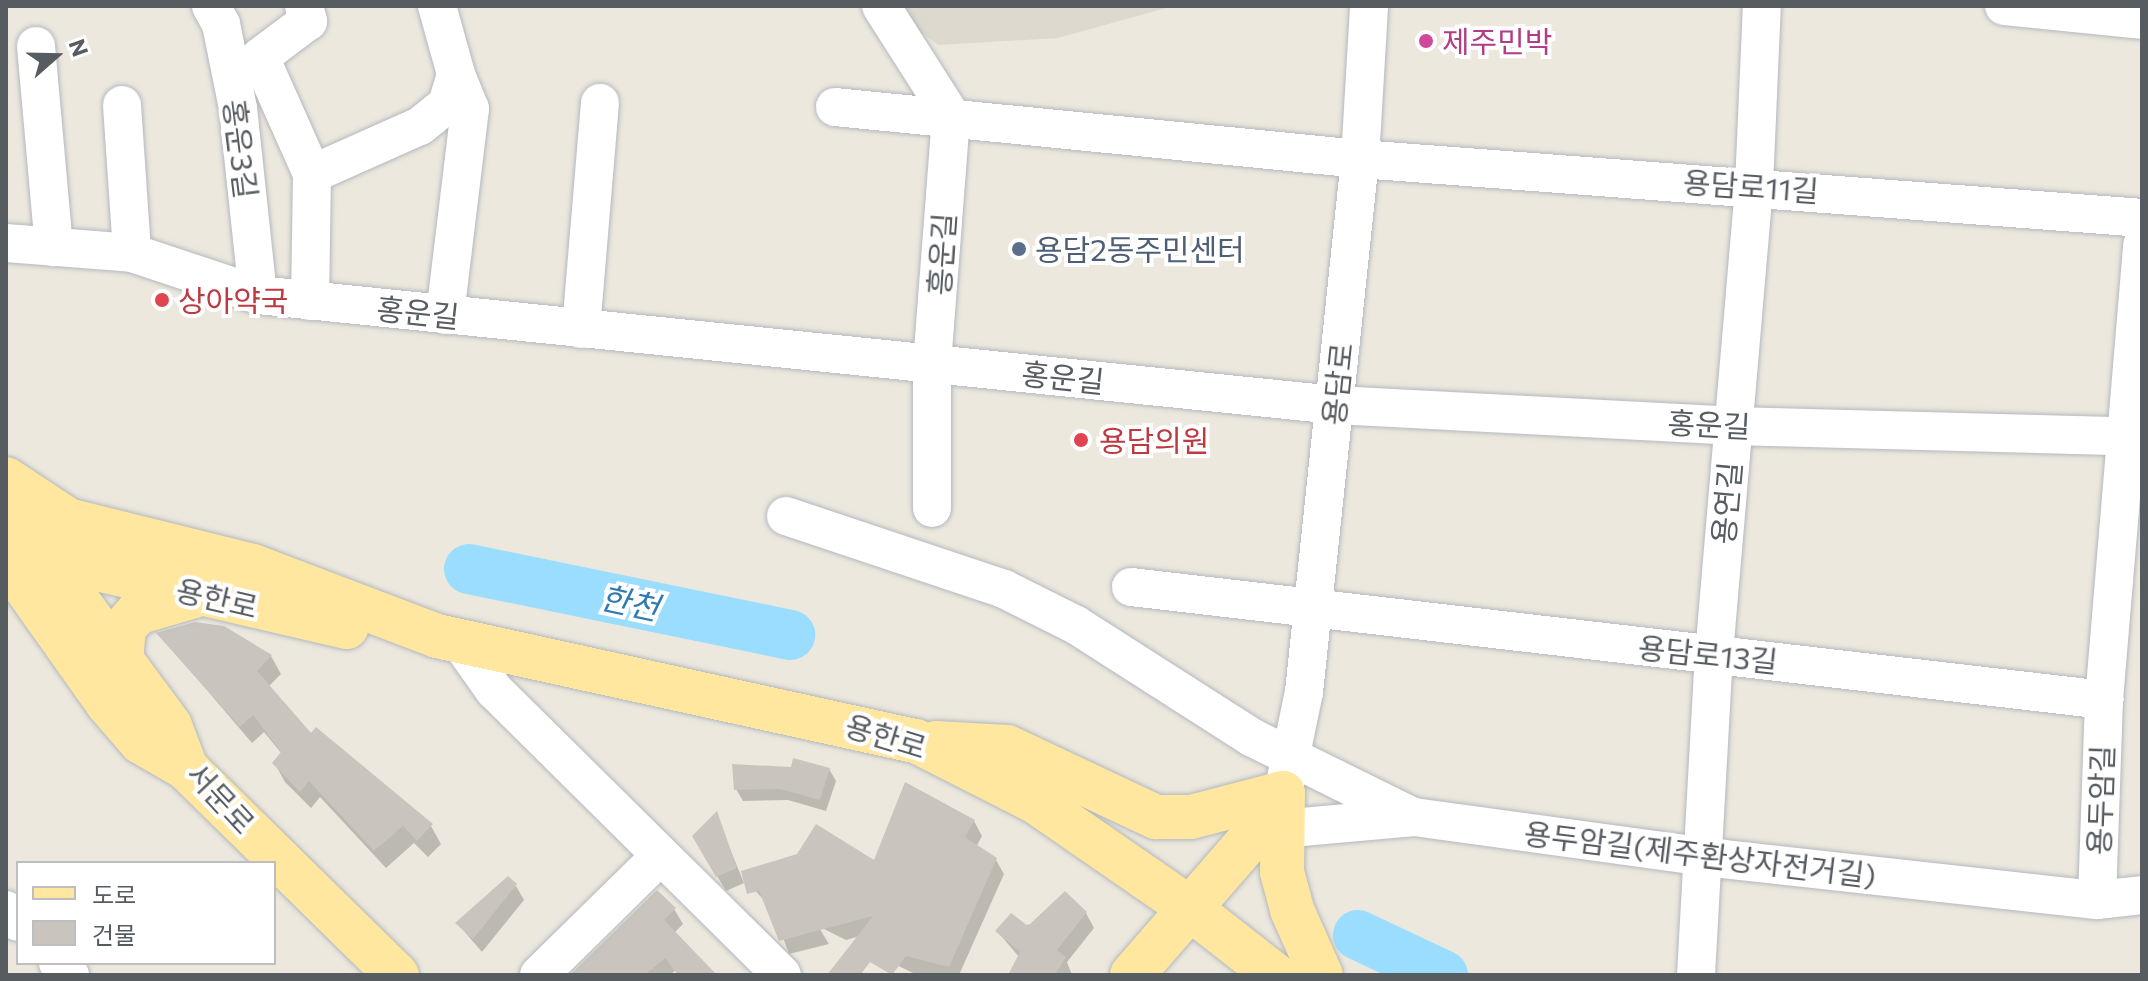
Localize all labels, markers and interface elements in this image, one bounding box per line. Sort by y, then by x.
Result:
north arrow [16,16,96,96]
place label: 제주민박 [1442,23,1552,59]
marker: 제주민박 [1417,32,1435,50]
text: N [64,35,95,60]
street label: 홍운3길 [217,97,265,201]
street label: 용담로11길 [1682,163,1820,209]
street label: 흥운길 [920,211,962,297]
place label: 용담2동주민센터 [1035,231,1245,267]
marker: 용담2동주민센터 [1010,240,1028,258]
place label: 상아약국 [178,282,288,318]
street label: 홍운길 [375,290,461,334]
marker: 상아약국 [153,291,171,309]
street label: 용담로 [1315,341,1359,427]
street label: 홍운길 [1020,355,1106,399]
street label: 홍운길 [1667,404,1751,444]
place label: 용담의원 [1099,422,1209,458]
marker: 용담의원 [1070,429,1092,451]
street label: 용연길 [1704,460,1748,546]
street label: 용한로 [173,571,261,625]
water label: 한천 [597,577,663,627]
street label: 용담로13길 [1636,629,1780,679]
street label: 용한로 [841,707,931,765]
street label: 용두암길 [2080,744,2120,856]
street label: 서문로 [180,755,262,841]
street label: 용두암길(제주환상자전거길) [1522,815,1878,893]
legend [16,861,276,965]
text: 도로 [92,880,136,909]
text: 건물 [92,920,136,949]

